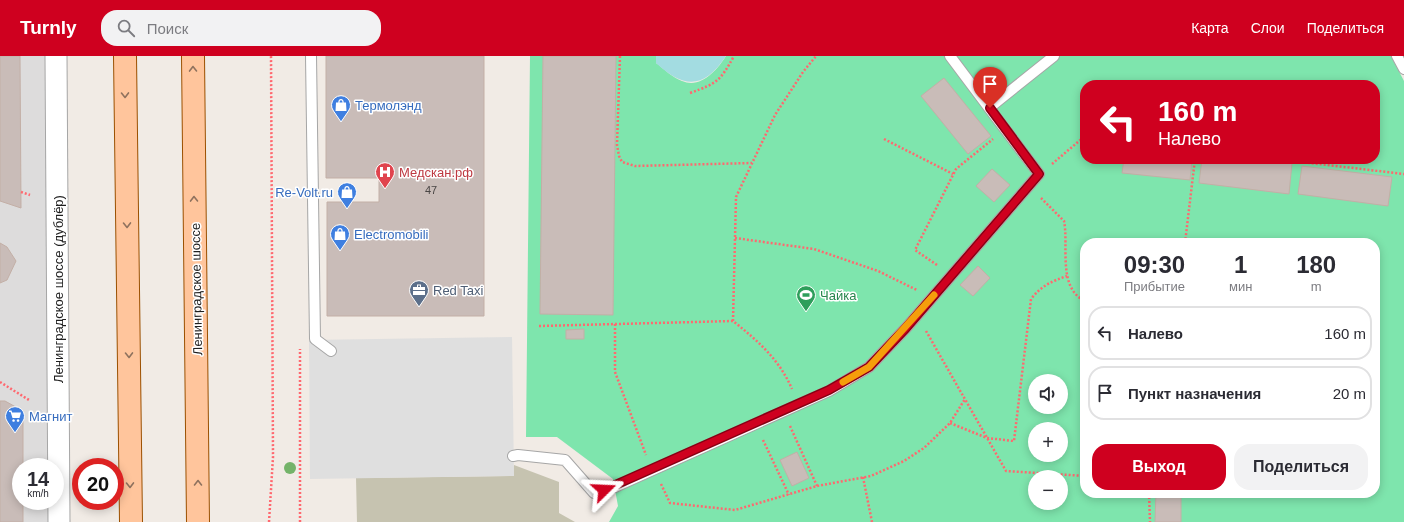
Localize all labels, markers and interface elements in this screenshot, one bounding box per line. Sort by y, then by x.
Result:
search box [101,10,381,46]
text: Turnly [20,17,77,38]
icon: search [115,17,137,39]
text: Поиск [147,20,188,37]
text: Карта [1191,20,1229,36]
text: Слои [1251,20,1285,36]
text: Поделиться [1307,20,1384,36]
one-way arrow [189,66,197,72]
pin [973,67,1007,108]
icon: arrive [979,73,1001,95]
one-way arrow [121,92,130,98]
shop icon: Термолэнд [330,94,352,122]
icon: left [1092,96,1144,148]
text: 160 m [1158,96,1237,127]
place label: Термолэнд [355,98,422,113]
text: Налево [1158,129,1221,149]
hospital icon: Медскан.рф [374,161,396,189]
place label: Медскан.рф [399,165,473,180]
shop icon: Re-Volt.ru [336,181,358,209]
house number: 47 [425,184,437,196]
place label: Re-Volt.ru [275,185,333,200]
street label: Ленинградское шоссе (дублёр) [51,195,66,383]
one-way arrow [190,196,198,202]
one-way arrow [123,222,131,228]
street label: Ленинградское шоссе [188,223,205,355]
shop icon: Electromobili [329,223,351,251]
place label: Electromobili [354,227,429,242]
text: 09:30 [1124,251,1185,278]
text: 1 [1234,251,1247,278]
text: 180 [1296,251,1336,278]
office icon: Red Taxi [408,279,430,307]
text: Прибытие [1124,279,1185,294]
text: мин [1229,279,1252,294]
text: m [1311,279,1322,294]
place label: Red Taxi [433,283,483,298]
sports icon: Чайка [795,284,817,312]
place label: Чайка [820,288,857,303]
icon: left [1094,322,1116,344]
text: Налево [1128,325,1183,342]
text: 160 m [1324,325,1366,342]
one-way arrow [124,352,133,358]
map controls [1028,374,1068,510]
button: sound [1028,374,1068,414]
icon: arrive [1094,382,1116,404]
text: Пункт назначения [1128,385,1261,402]
text: 20 m [1333,385,1366,402]
supermarket icon: Магнит [4,405,26,433]
place label: Магнит [29,409,72,424]
button: + [1028,422,1068,462]
button: Выход [1092,444,1226,490]
button: Поделиться [1234,444,1368,490]
speed limit sign: 20 [72,458,124,510]
text: 14 [27,468,49,490]
position arrow [583,469,625,511]
button: − [1028,470,1068,510]
one-way arrow [194,480,202,486]
one-way arrow [126,482,134,488]
text: km/h [27,488,49,499]

